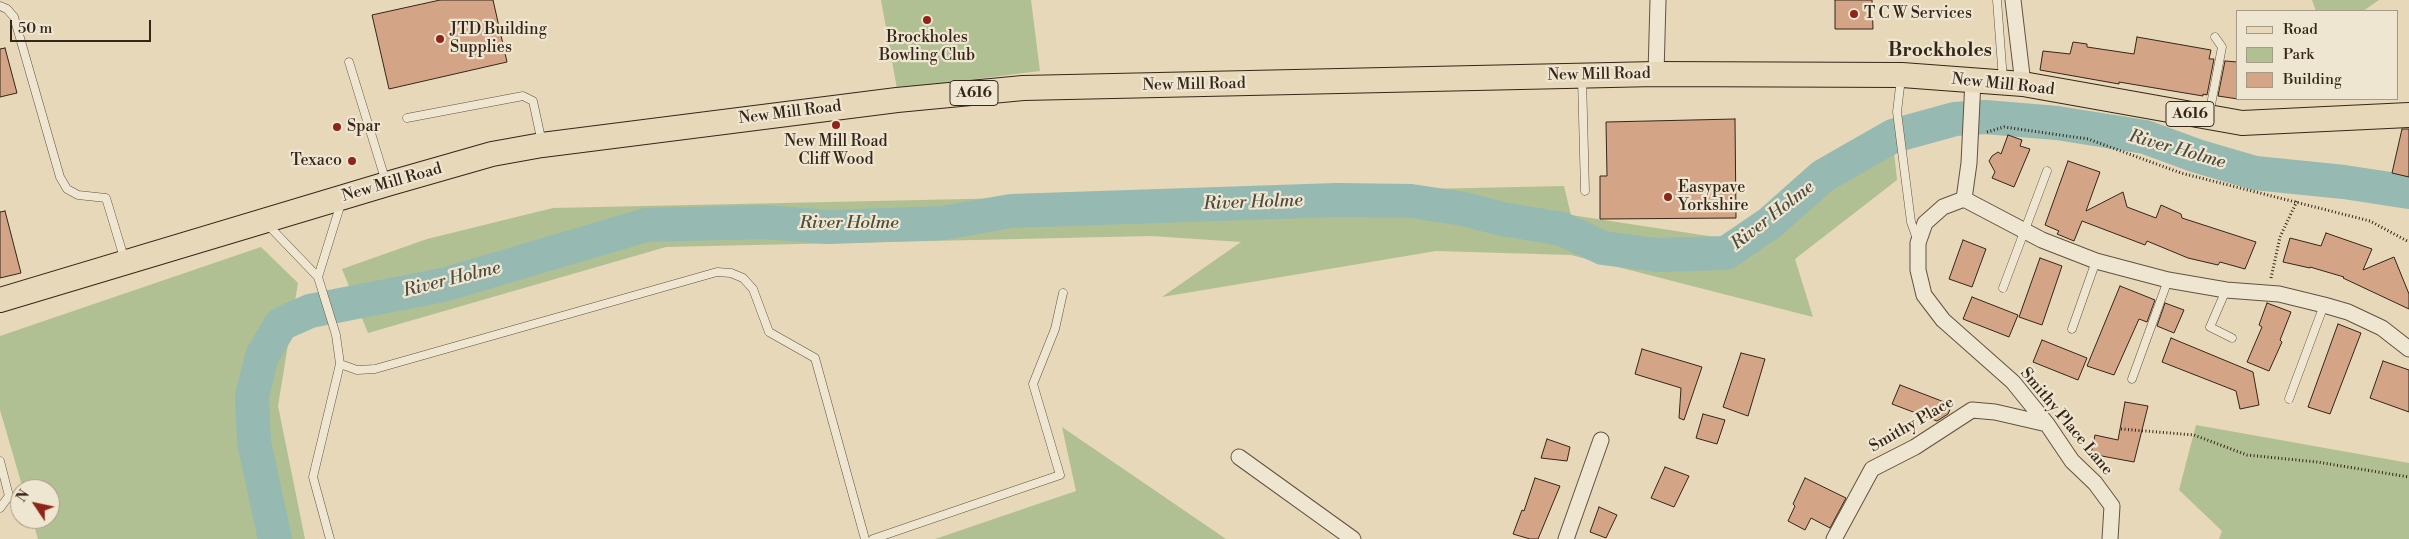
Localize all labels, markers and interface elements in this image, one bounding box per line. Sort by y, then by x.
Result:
place label: T C W Services [1864,4,1972,24]
marker: T C W Services [1848,8,1860,20]
scale bar [12,10,154,42]
legend [2236,10,2399,100]
marker: Brockholes Bowling Club [921,14,933,26]
text: 50 m [18,19,52,38]
place label: JTD Building Supplies [450,20,547,58]
text: Road [2283,20,2318,39]
place label: Brockholes Bowling Club [879,28,975,66]
marker: JTD Building Supplies [434,33,446,45]
district label: Brockholes [1888,40,1992,62]
text: Park [2283,45,2314,64]
street label: New Mill Road [1547,64,1651,86]
street label: New Mill Road [1951,70,2055,100]
text: Building [2283,70,2342,89]
street label: New Mill Road [1142,74,1246,96]
road number: A616 [950,80,998,106]
street label: New Mill Road [738,97,842,129]
road number: A616 [2166,102,2214,126]
place label: Spar [347,117,380,137]
marker: New Mill Road Cliff Wood [830,119,842,131]
marker: Spar [331,121,343,133]
water label: River Holme [2126,126,2228,174]
place label: New Mill Road Cliff Wood [784,132,888,170]
place label: Texaco [291,151,342,171]
marker: Texaco [346,155,358,167]
street label: New Mill Road [340,160,444,206]
water label: River Holme [1727,177,1819,255]
place label: Easypave Yorkshire [1678,178,1749,216]
water label: River Holme [1203,190,1303,216]
marker: Easypave Yorkshire [1662,191,1674,203]
water label: River Holme [799,213,899,235]
water label: River Holme [401,257,503,303]
street label: Smithy Place Lane [2016,364,2116,480]
street label: Smithy Place [1866,393,1958,457]
north arrow [10,479,60,529]
text: N [13,487,34,506]

